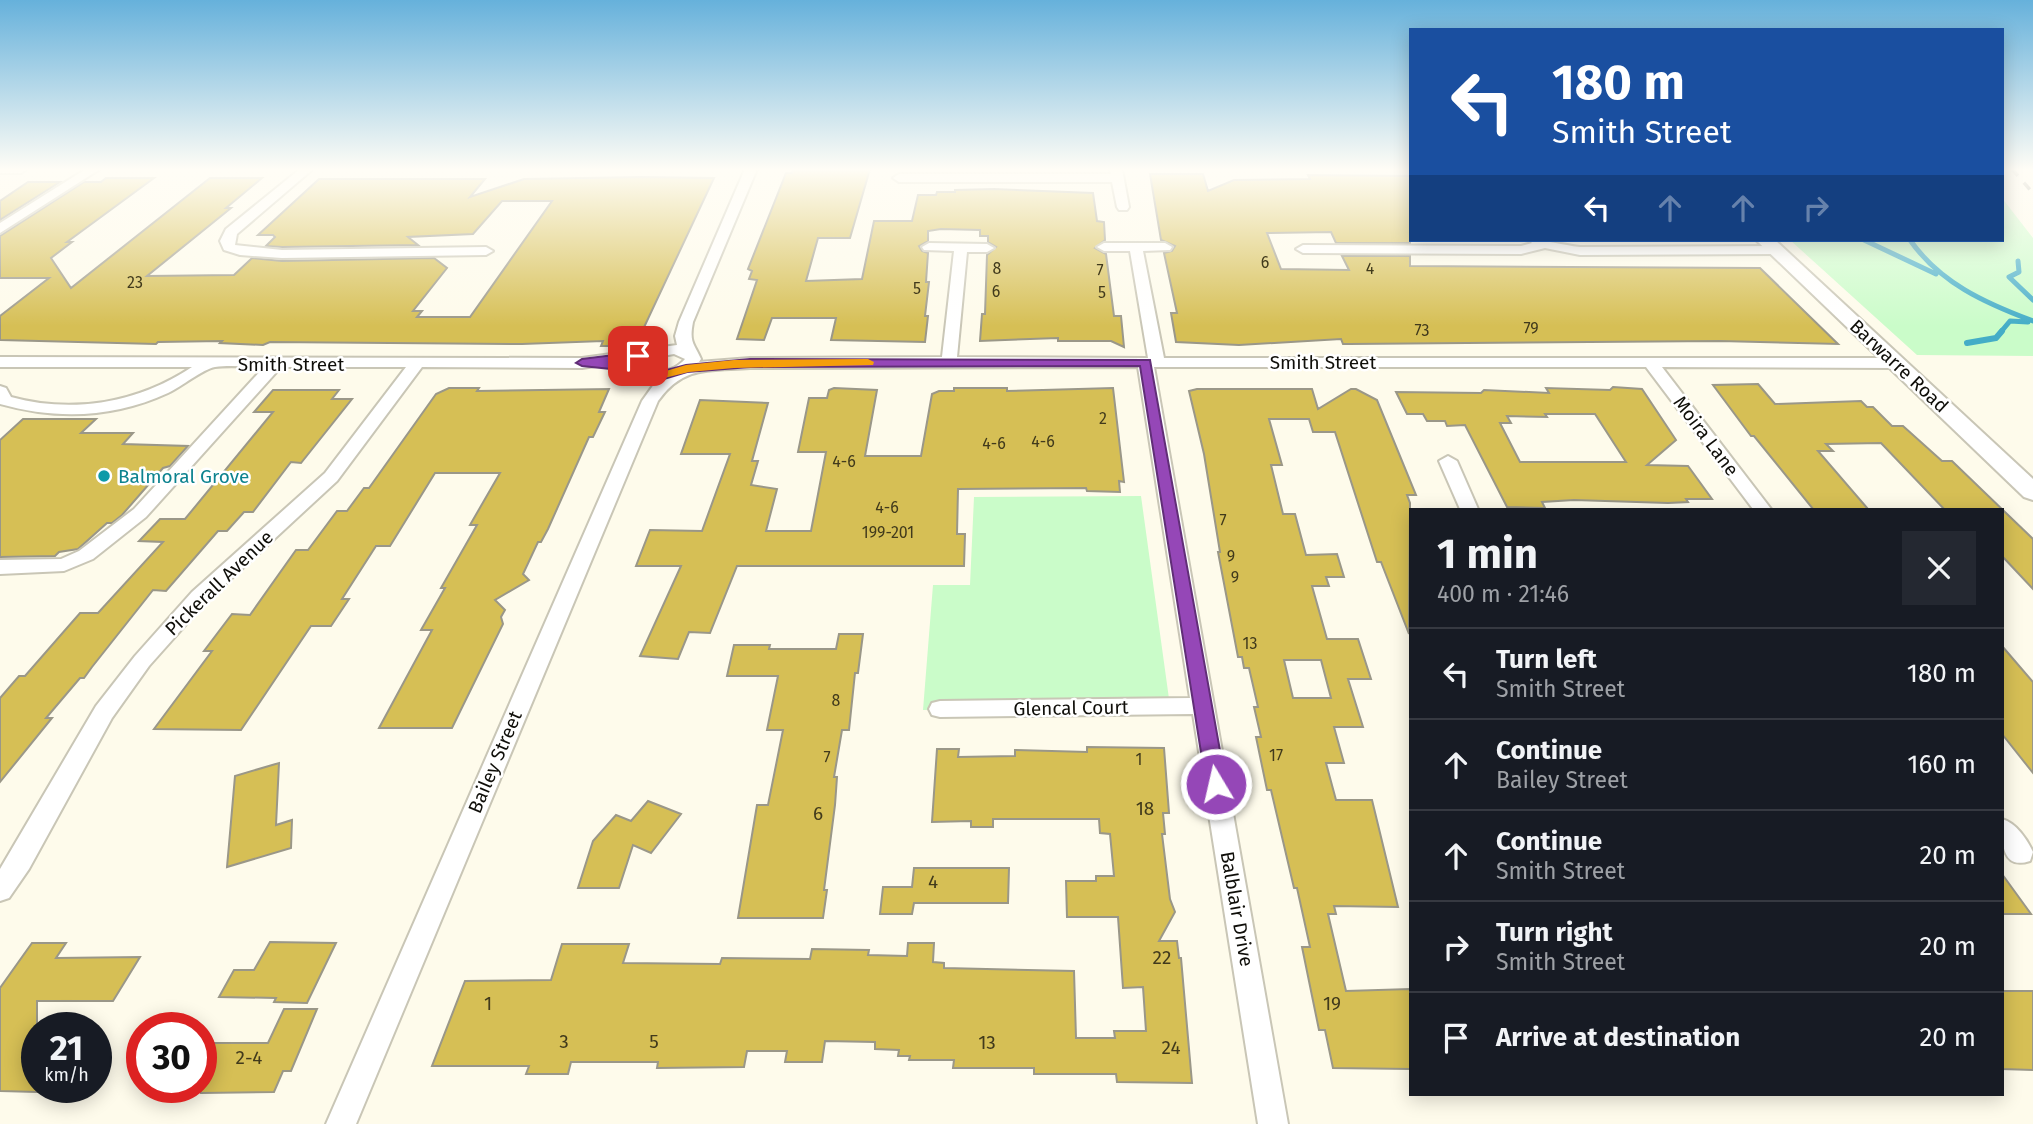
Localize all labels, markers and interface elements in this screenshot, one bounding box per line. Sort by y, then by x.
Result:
text: 180 m [1552,53,1685,112]
icon: left [1437,56,1528,147]
text: Smith Street [1552,113,1732,151]
icon: left [1578,189,1616,227]
icon: ahead [1651,189,1689,227]
icon: ahead [1724,189,1762,227]
icon: right [1797,189,1835,227]
house number: 6 [1261,253,1269,272]
house number: 8 [993,259,1002,278]
house number: 4 [1366,259,1375,278]
house number: 7 [1096,261,1104,280]
house number: 23 [127,273,143,292]
house number: 5 [913,279,921,298]
house number: 6 [992,282,1000,301]
house number: 5 [1098,283,1106,302]
street label: Barwarre Road [1845,315,1953,417]
house number: 79 [1523,319,1539,338]
house number: 73 [1415,321,1429,340]
pin [608,326,668,386]
icon: arrive [619,337,657,375]
street label: Smith Street [1270,351,1376,374]
street label: Smith Street [238,353,344,376]
street label: Moira Lane [1668,391,1744,481]
house number: 2 [1099,409,1107,428]
house number: 4-6 [1031,432,1055,451]
house number: 4-6 [982,434,1006,453]
house number: 4-6 [832,452,856,471]
place label: Balmoral Grove [118,465,249,488]
marker: Balmoral Grove [96,468,112,484]
house number: 4-6 [875,498,899,517]
house number: 7 [1219,511,1227,530]
house number: 199-201 [862,523,914,542]
street label: Pickerall Avenue [160,526,278,640]
text: 1 min [1437,529,1538,579]
button: close [1902,531,1976,605]
house number: 9 [1227,547,1235,566]
house number: 9 [1231,568,1239,587]
text: 400 m · 21:46 [1437,580,1569,608]
house number: 13 [1243,634,1257,653]
text: Turn left [1496,644,1597,675]
icon: left [1437,655,1475,693]
text: 180 m [1907,658,1976,689]
text: Smith Street [1496,675,1625,703]
house number: 8 [832,691,841,710]
street label: Glencal Court [1013,695,1129,721]
street label: Bailey Street [463,707,527,817]
text: Continue [1496,735,1602,766]
house number: 17 [1269,746,1283,765]
icon: ahead [1437,746,1475,784]
position arrow [1179,747,1253,821]
house number: 7 [823,748,831,767]
text: 160 m [1907,749,1976,780]
house number: 1 [1136,750,1142,769]
text: Bailey Street [1496,766,1628,794]
house number: 18 [1136,797,1154,820]
house number: 6 [813,802,823,825]
text: Continue [1496,826,1602,857]
icon: ahead [1437,837,1475,875]
text: 20 m [1919,840,1976,871]
street label: Balblair Drive [1216,850,1258,968]
text: Smith Street [1496,857,1625,885]
house number: 4 [928,870,938,893]
text: Turn right [1496,917,1613,948]
icon: right [1437,928,1475,966]
text: 20 m [1919,931,1976,962]
house number: 22 [1153,946,1171,969]
text: Smith Street [1496,948,1625,976]
house number: 1 [484,992,492,1015]
house number: 19 [1323,992,1341,1015]
speed limit sign: 30 [126,1012,217,1103]
icon: arrive [1437,1019,1475,1057]
text: Arrive at destination [1496,1022,1740,1053]
text: 20 m [1919,1022,1976,1053]
text: 21 [50,1027,83,1069]
house number: 3 [559,1030,569,1053]
house number: 5 [649,1030,659,1053]
house number: 13 [978,1031,996,1054]
house number: 24 [1161,1036,1181,1059]
house number: 2-4 [236,1046,262,1069]
text: km/h [44,1064,89,1086]

